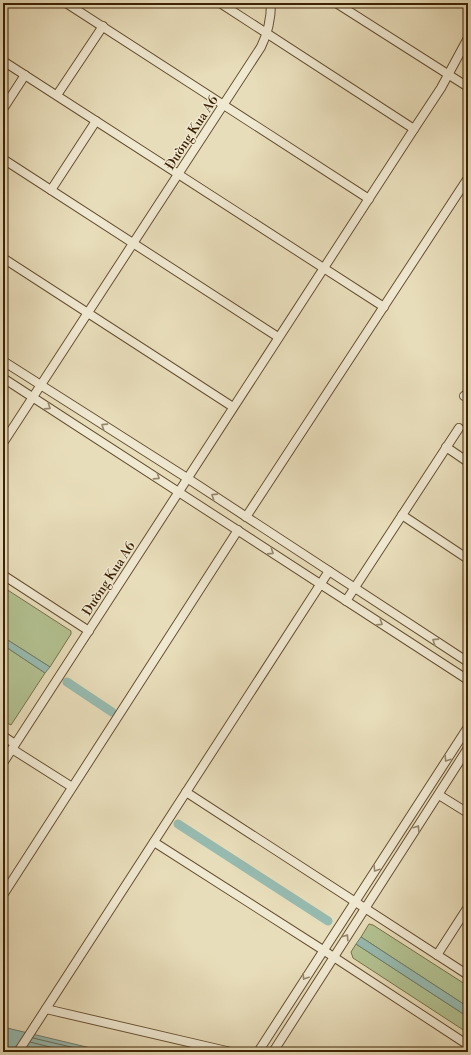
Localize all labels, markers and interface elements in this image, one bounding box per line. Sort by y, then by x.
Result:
street label: Đường Kua A6 [162,92,222,173]
one-way arrow [43,402,50,409]
one-way arrow [101,423,108,430]
one-way arrow [153,472,160,480]
one-way arrow [211,494,218,501]
street label: Đường Kua A6 [79,538,139,619]
one-way arrow [267,547,274,555]
one-way arrow [376,618,383,626]
one-way arrow [432,638,439,645]
one-way arrow [445,755,452,762]
one-way arrow [412,825,419,832]
one-way arrow [374,864,381,871]
one-way arrow [341,934,348,941]
one-way arrow [302,973,310,980]

